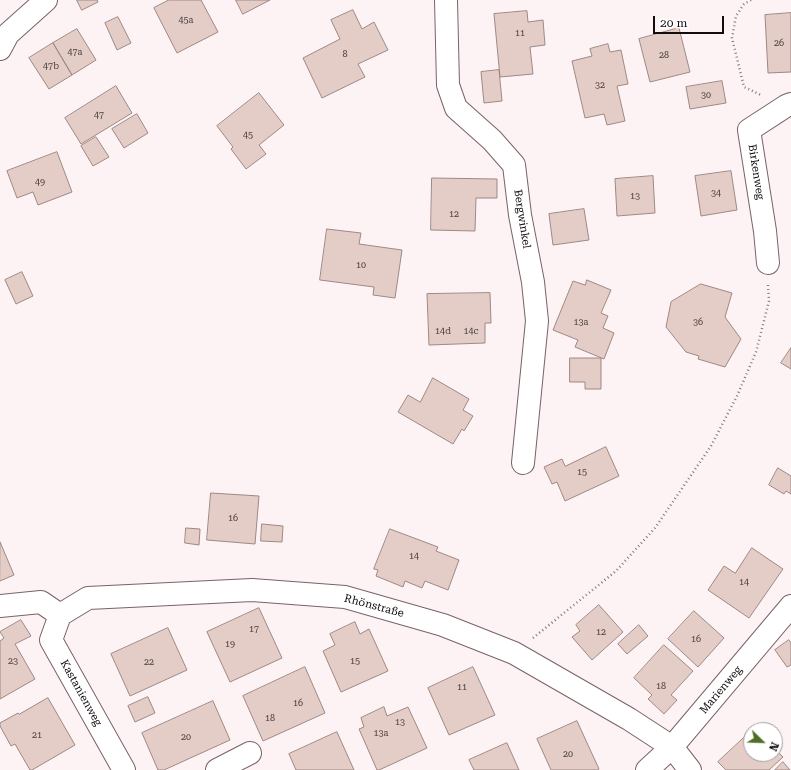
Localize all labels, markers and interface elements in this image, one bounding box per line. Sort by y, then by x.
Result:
scale bar [655,8,726,34]
house number: 45a [179,15,193,25]
text: 20 m [660,16,687,30]
house number: 11 [515,28,525,38]
house number: 26 [774,38,784,48]
house number: 47a [68,47,82,57]
house number: 8 [342,49,348,59]
house number: 28 [659,50,669,60]
house number: 47b [43,61,59,71]
house number: 32 [595,80,605,90]
house number: 30 [701,90,711,100]
house number: 47 [94,110,104,120]
house number: 45 [243,130,253,140]
street label: Birkenweg [745,143,767,201]
house number: 49 [35,177,45,187]
street label: Bergwinkel [511,188,533,250]
house number: 34 [711,188,721,198]
house number: 13 [630,191,640,201]
house number: 12 [449,209,459,219]
house number: 10 [356,260,366,270]
house number: 13a [574,317,588,327]
house number: 36 [693,317,703,327]
house number: 14d [435,326,451,336]
house number: 14c [463,326,479,336]
house number: 15 [577,467,587,477]
house number: 16 [228,513,238,523]
house number: 14 [409,551,419,561]
house number: 14 [739,577,749,587]
street label: Rhönstraße [343,592,405,620]
house number: 17 [249,624,259,634]
house number: 12 [596,627,606,637]
house number: 16 [691,634,701,644]
house number: 19 [225,639,235,649]
house number: 23 [8,656,18,666]
house number: 15 [350,656,360,666]
house number: 22 [144,657,154,667]
street label: Kastanienweg [57,658,105,728]
street label: Marienweg [697,663,745,717]
house number: 18 [656,681,666,691]
house number: 11 [457,682,467,692]
house number: 16 [293,698,303,708]
house number: 18 [265,713,275,723]
house number: 13 [395,717,405,727]
north arrow [743,722,783,762]
house number: 13a [374,728,388,738]
house number: 21 [32,730,42,740]
house number: 20 [181,732,191,742]
text: N [766,740,781,753]
house number: 20 [563,749,573,759]

